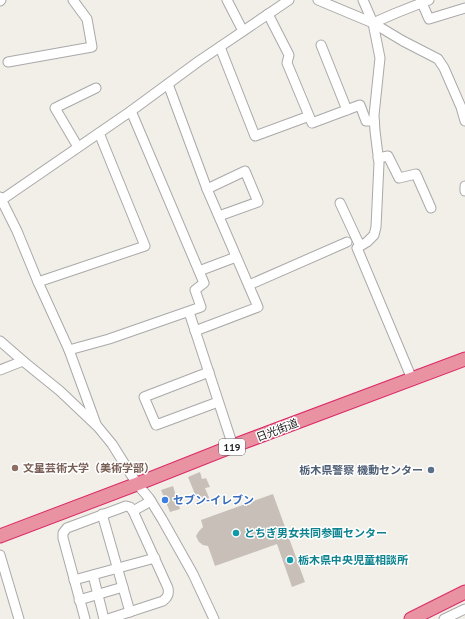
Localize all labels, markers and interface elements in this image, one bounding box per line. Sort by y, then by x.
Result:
street label: 日光街道 [254,416,300,444]
road number: 119 [219,439,245,455]
place label: 文星芸術大学（美術学部） [23,461,155,475]
marker: 文星芸術大学（美術学部） [10,463,20,473]
place label: 栃木県警察 機動センター [299,463,423,477]
marker: 栃木県警察 機動センター [426,465,436,475]
place label: セブン-イレブン [173,493,254,507]
marker: セブン-イレブン [160,495,170,505]
place label: とちぎ男女共同参画センター [244,526,387,540]
marker: とちぎ男女共同参画センター [231,528,241,538]
place label: 栃木県中央児童相談所 [298,553,408,567]
marker: 栃木県中央児童相談所 [285,555,295,565]

